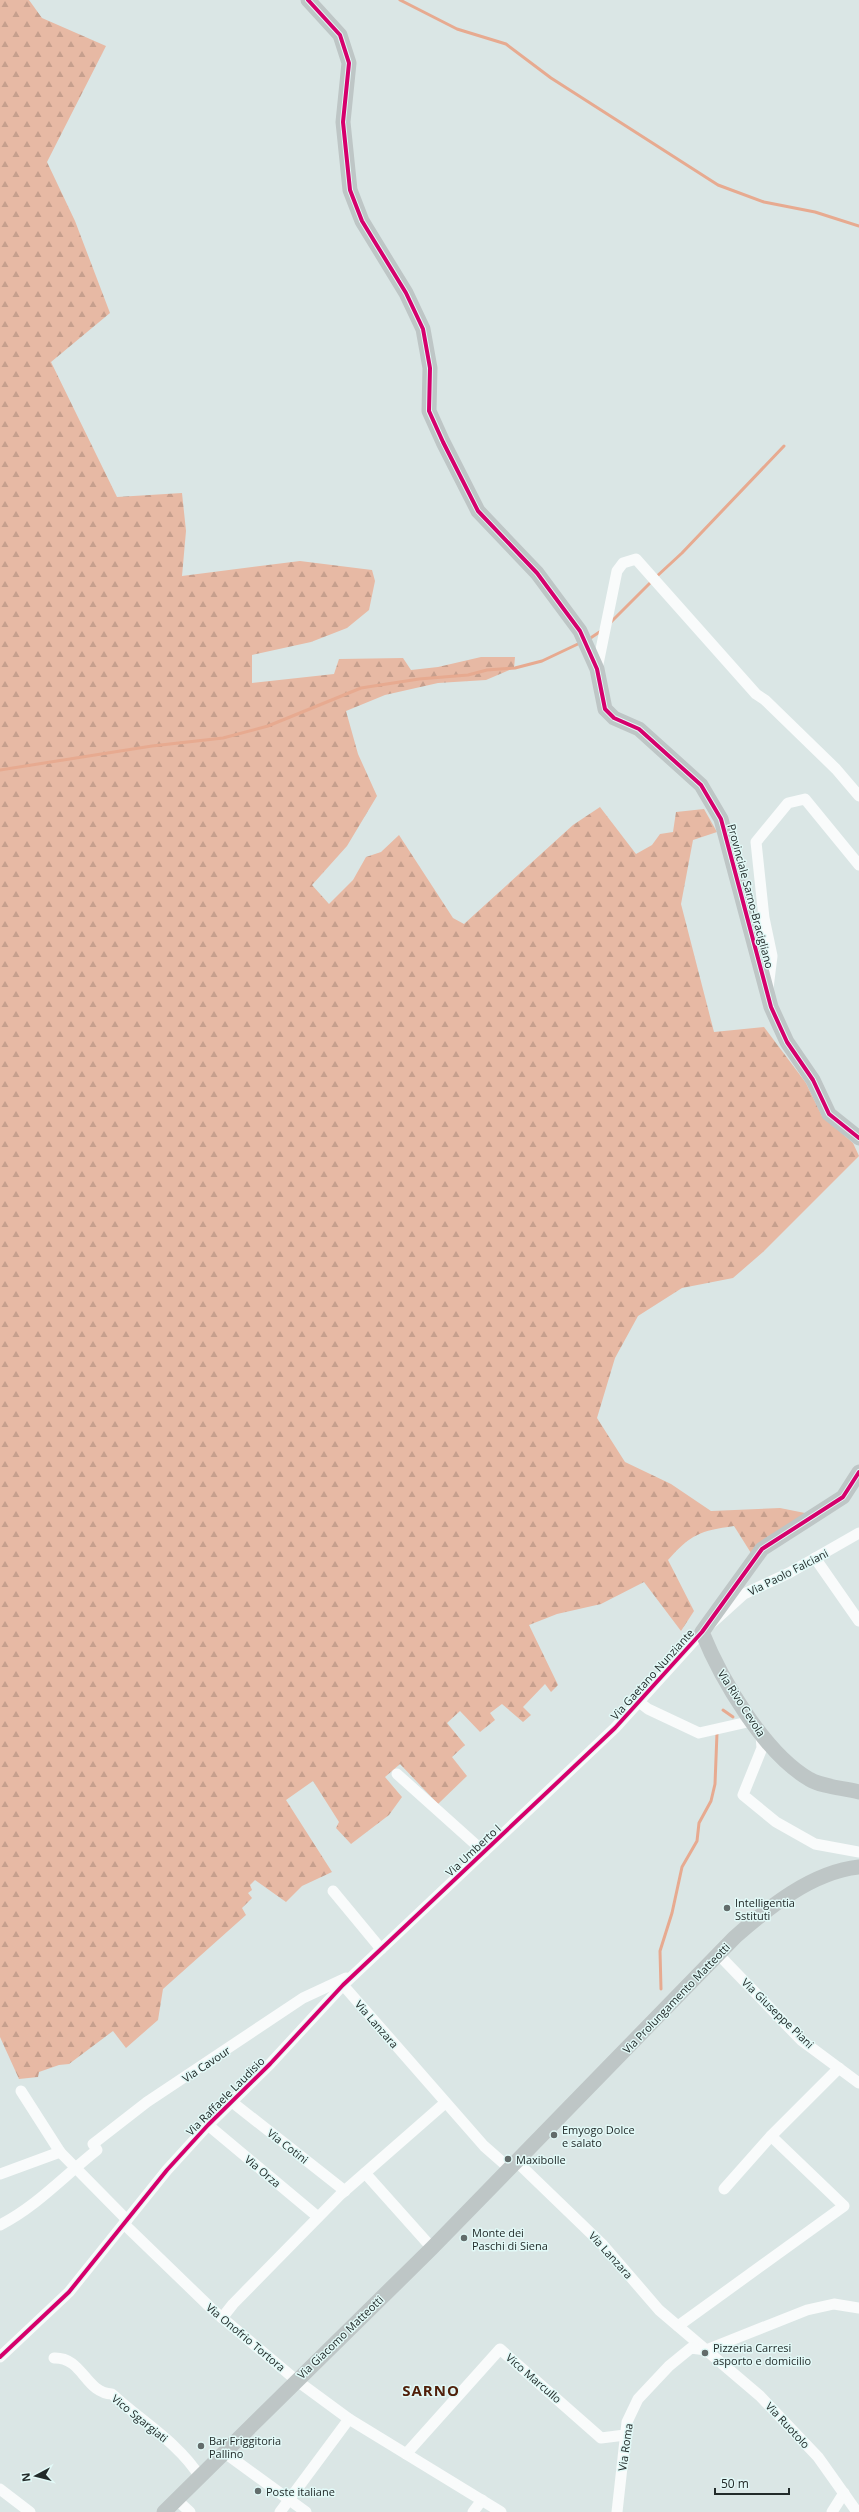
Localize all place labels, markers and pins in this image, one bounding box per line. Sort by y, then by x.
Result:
place label: Intelligentia Sstituti [735,1895,795,1923]
marker: Intelligentia Sstituti [722,1903,732,1913]
place label: Emyogo Dolce e salato [562,2122,635,2150]
marker: Emyogo Dolce e salato [549,2130,559,2140]
place label: Maxibolle [516,2152,566,2167]
marker: Maxibolle [503,2154,513,2164]
place label: Monte dei Paschi di Siena [472,2225,548,2253]
marker: Monte dei Paschi di Siena [459,2233,469,2243]
place label: Pizzeria Carresi asporto e domicilio [713,2340,812,2368]
marker: Pizzeria Carresi asporto e domicilio [700,2348,710,2358]
place label: Bar Friggitoria Pallino [209,2433,281,2461]
marker: Bar Friggitoria Pallino [196,2441,206,2451]
place label: Poste italiane [266,2484,335,2499]
marker: Poste italiane [253,2486,263,2496]

